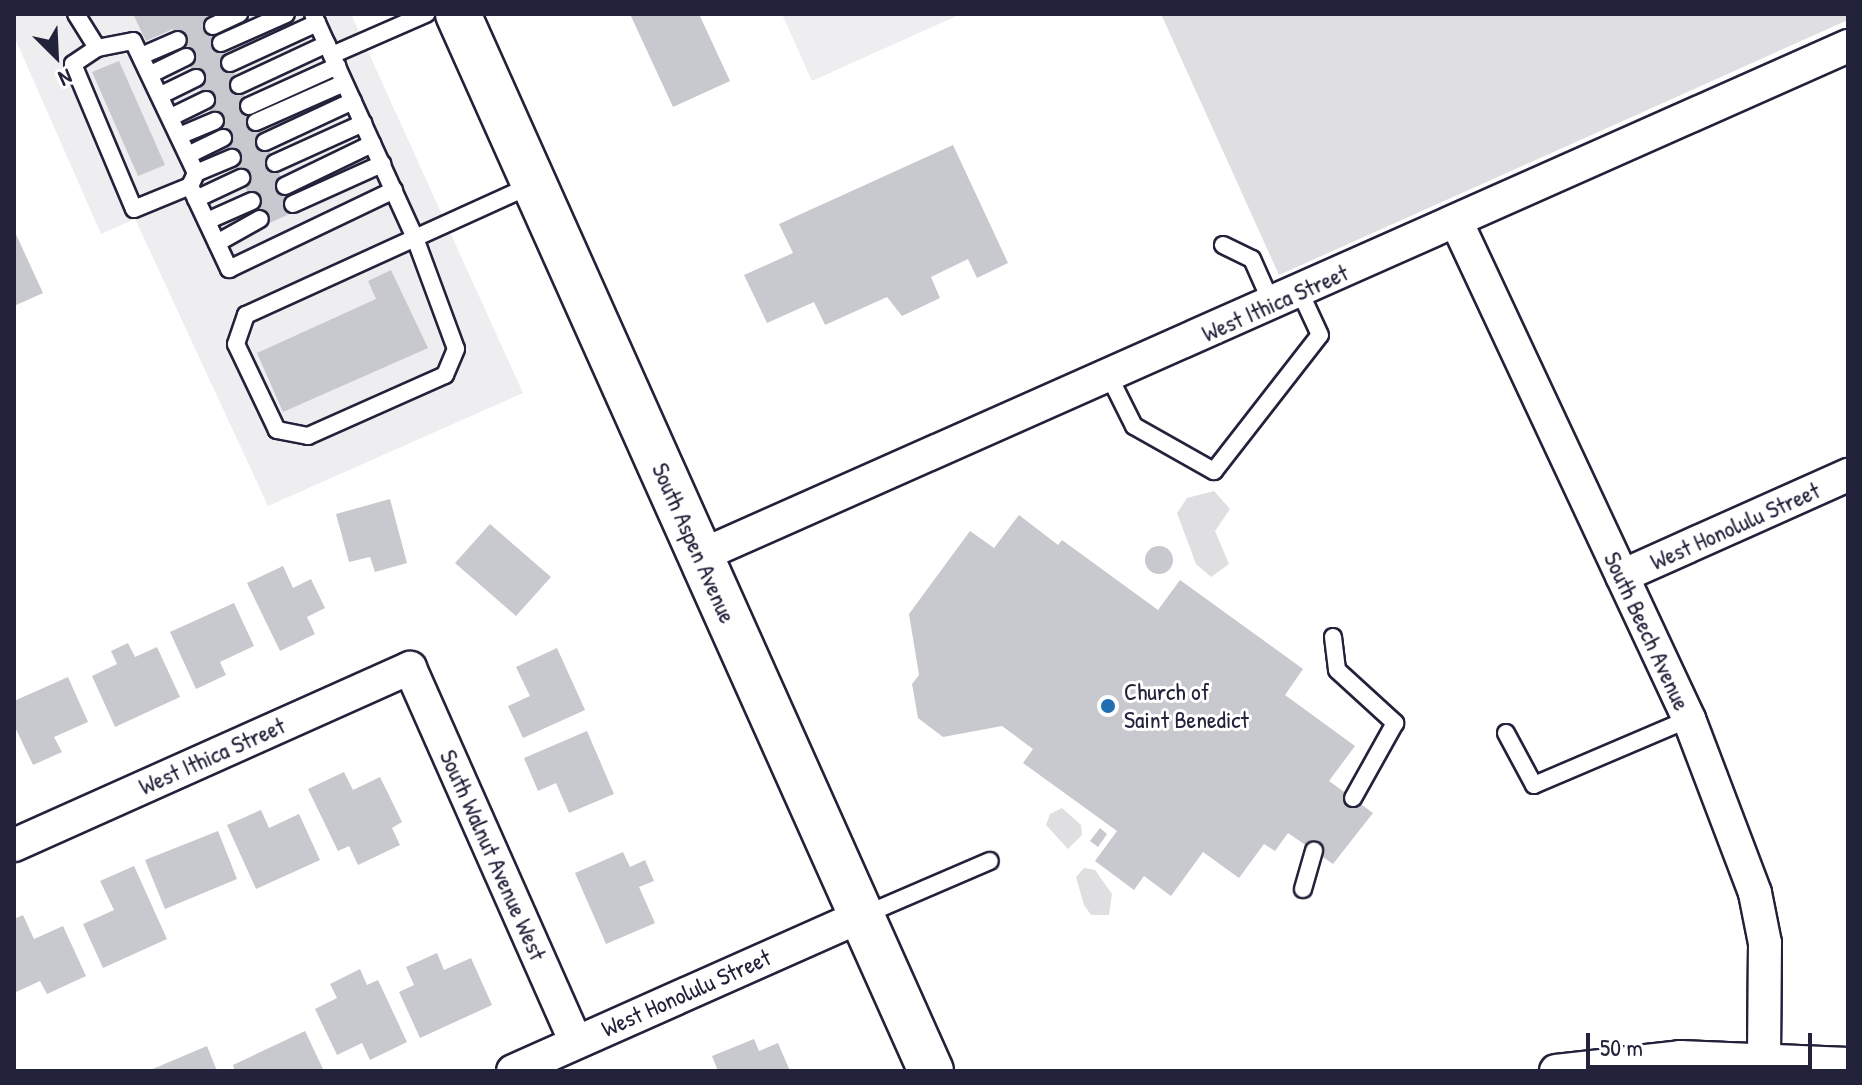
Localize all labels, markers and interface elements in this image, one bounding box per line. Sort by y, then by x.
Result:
north arrow [16,16,96,96]
text: N [54,62,77,94]
street label: West Ithica Street [1198,258,1352,348]
street label: South Aspen Avenue [646,459,742,627]
street label: West Honolulu Street [1646,476,1824,576]
street label: South Beech Avenue [1598,547,1696,715]
place label: Church of Saint Benedict [1124,678,1249,734]
marker: Church of Saint Benedict [1099,697,1117,715]
street label: West Ithica Street [135,711,289,801]
street label: South Walnut Avenue West [434,745,552,965]
street label: West Honolulu Street [597,943,775,1043]
scale bar [1590,1017,1816,1067]
text: 50 m [1600,1031,1643,1063]

